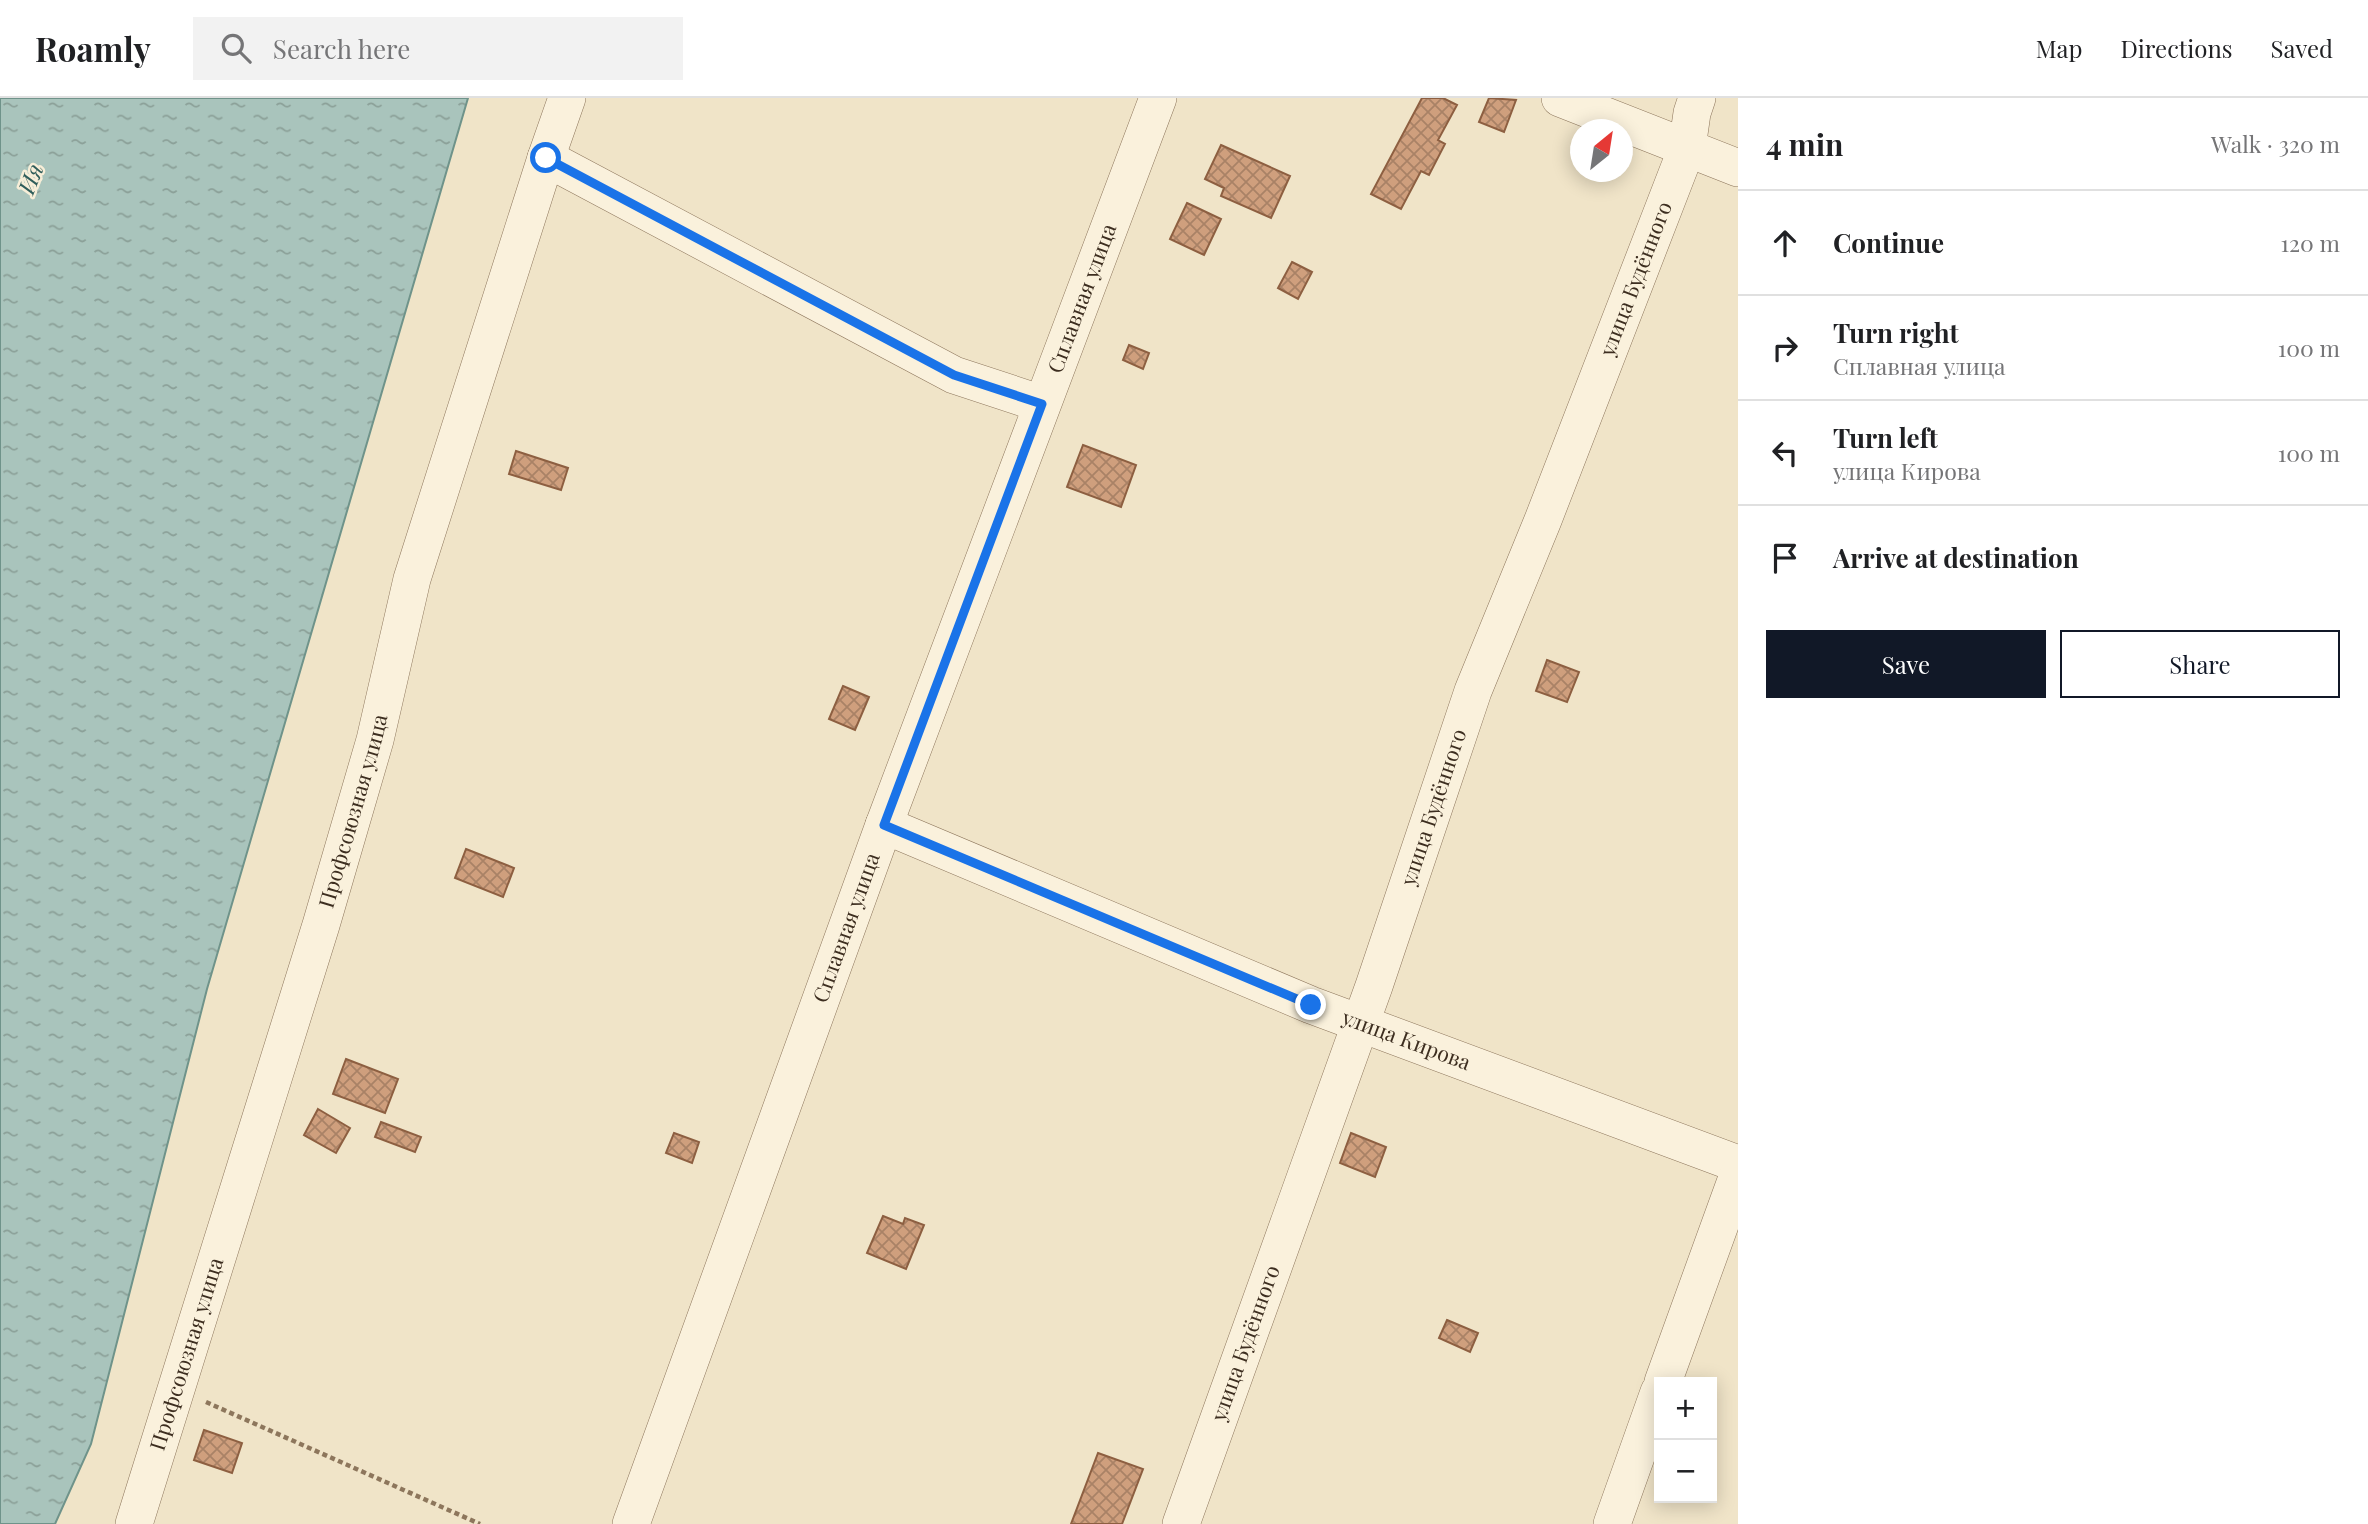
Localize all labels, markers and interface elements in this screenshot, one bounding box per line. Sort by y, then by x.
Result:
search box [193,17,683,80]
text: Roamly [35,26,151,70]
icon: search [217,29,255,67]
text: Search here [273,31,410,66]
text: Map [2036,32,2082,64]
text: Directions [2120,32,2233,64]
text: Saved [2271,32,2333,64]
north arrow [1570,119,1633,182]
text: 4 min [1766,124,1844,164]
text: Walk · 320 m [2211,128,2340,159]
route start [530,142,561,173]
water label: Ия [9,159,49,199]
street label: улица Будённого [1592,197,1677,360]
street label: Сплавная улица [1040,219,1122,377]
icon: ahead [1766,224,1804,262]
text: Continue [1833,225,1944,260]
text: 120 m [2281,227,2340,258]
text: Turn right [1833,315,1959,350]
icon: right [1766,329,1804,367]
text: 100 m [2278,332,2340,363]
text: Сплавная улица [1833,350,2006,381]
text: Turn left [1833,420,1938,455]
icon: left [1766,434,1804,472]
text: 100 m [2278,437,2340,468]
text: улица Кирова [1833,455,1981,486]
icon: arrive [1766,539,1804,577]
text: Arrive at destination [1833,540,2079,575]
button: Save [1766,630,2046,698]
button: Share [2060,630,2340,698]
street label: Профсоюзная улица [311,711,393,911]
street label: улица Будённого [1392,725,1471,890]
street label: Сплавная улица [805,848,885,1006]
route end [1295,989,1326,1020]
street label: улица Кирова [1338,1002,1476,1075]
street label: Профсоюзная улица [142,1253,229,1453]
street label: улица Будённого [1203,1261,1285,1425]
map controls [1654,1377,1717,1503]
button: + [1654,1377,1717,1440]
button: − [1654,1440,1717,1503]

